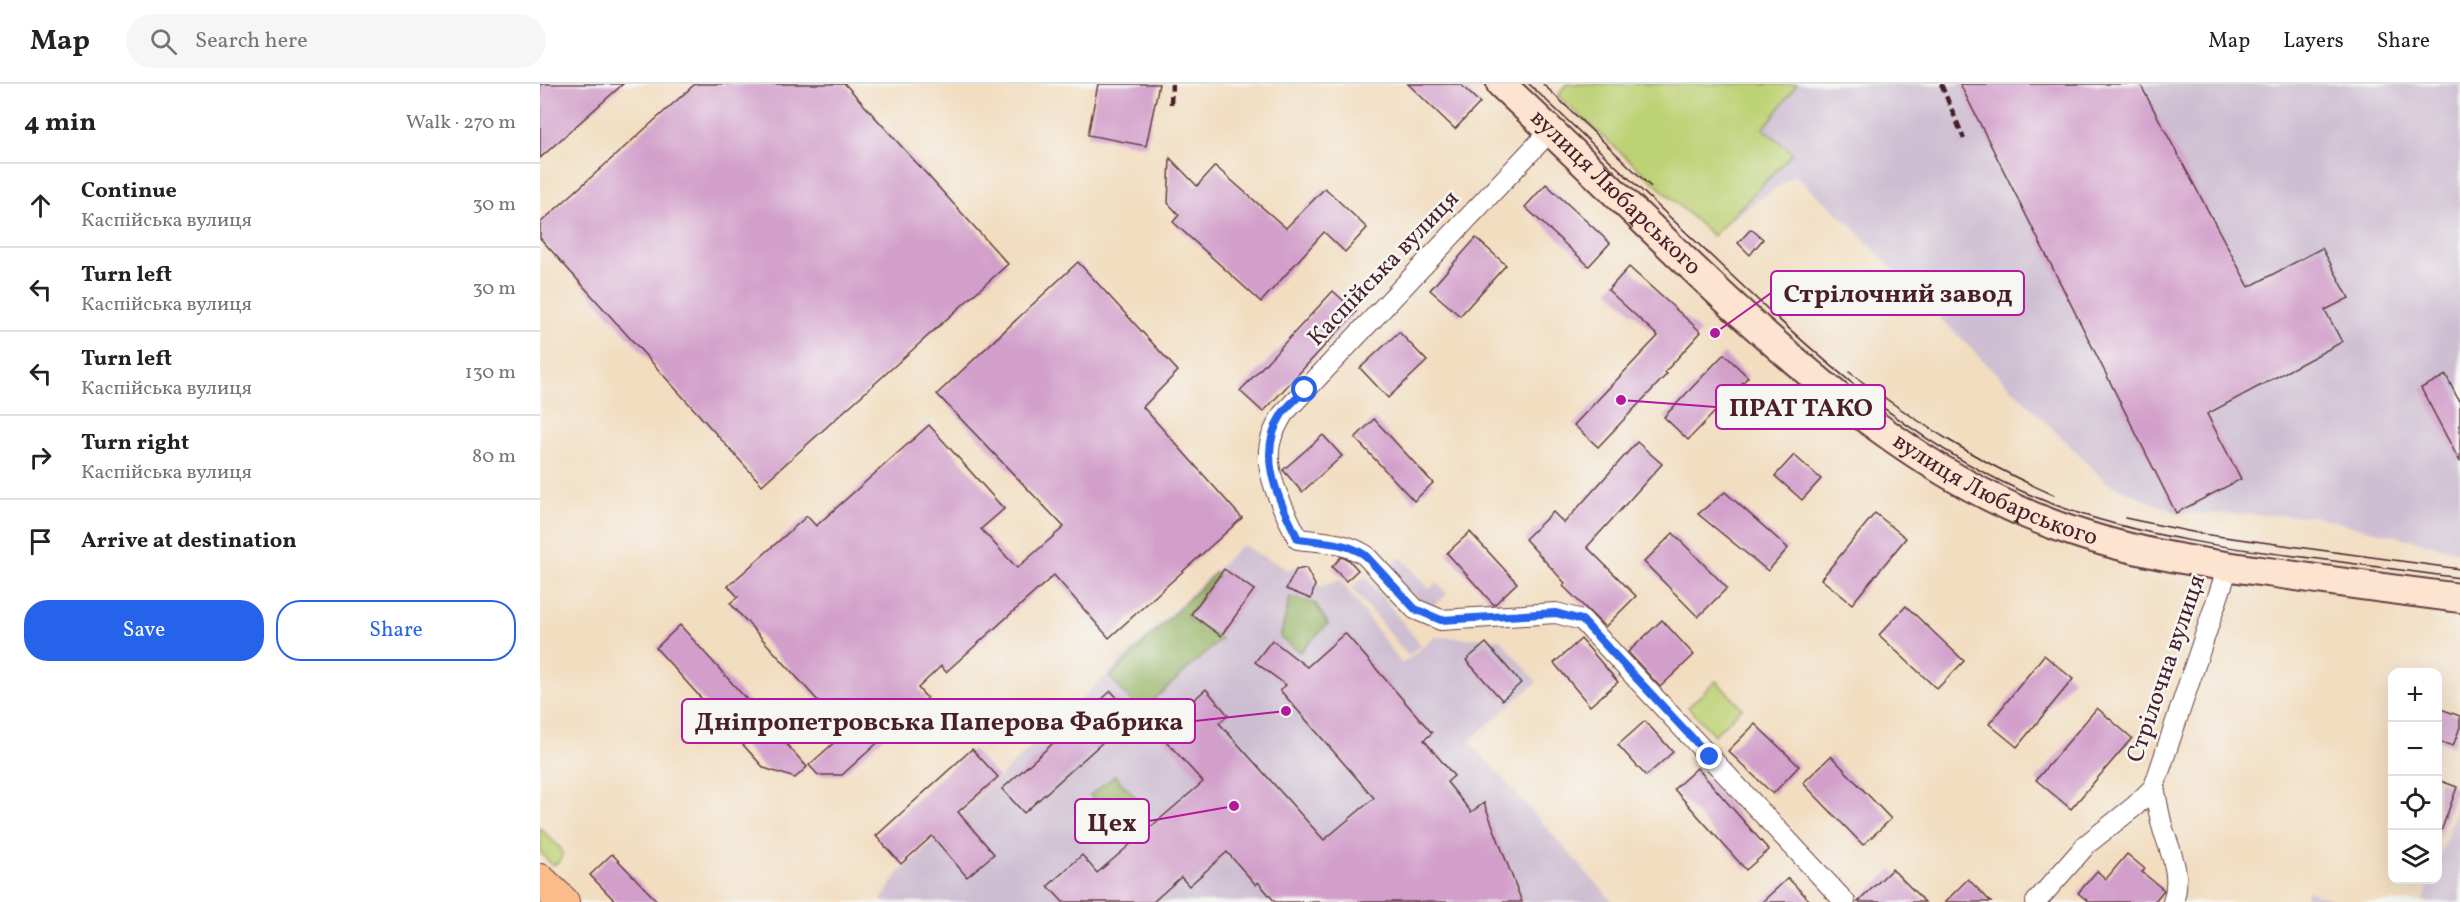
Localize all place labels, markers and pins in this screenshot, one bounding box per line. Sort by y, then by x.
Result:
callout: Стрілочний завод [1771,271,2024,315]
callout: ПРАТ ТАКО [1716,385,1885,429]
callout: Дніпропетровська Паперова Фабрика [682,699,1195,743]
callout: Цех [1075,799,1149,843]

